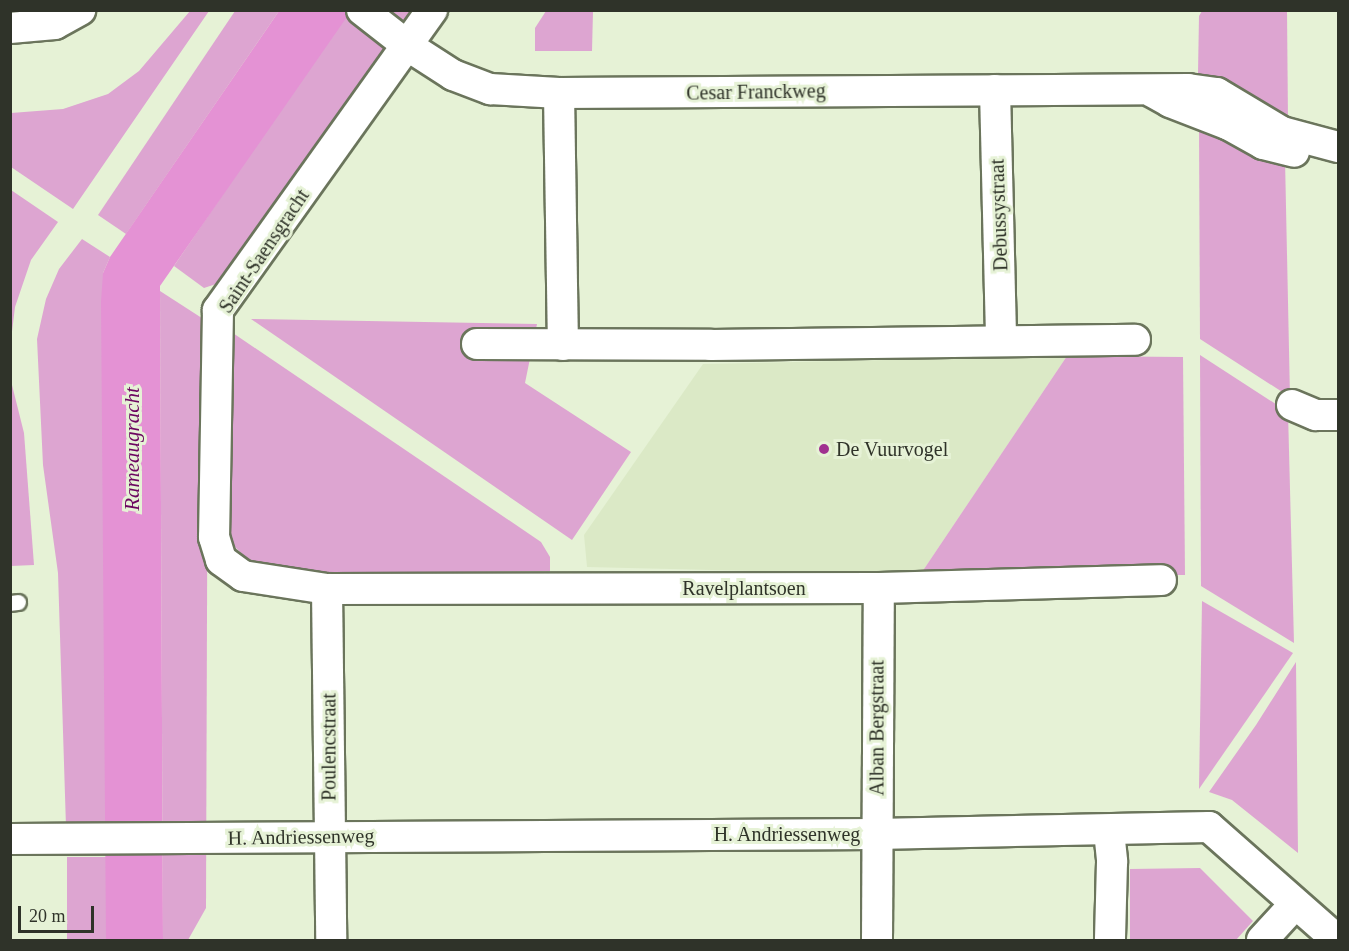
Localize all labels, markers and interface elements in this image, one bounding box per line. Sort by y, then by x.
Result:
street label: Cesar Franckweg [686,79,826,105]
street label: Debussystraat [985,159,1013,271]
street label: Saint-Saensgracht [214,184,314,318]
water label: Rameaugracht [119,387,145,511]
place label: De Vuurvogel [836,437,949,461]
marker: De Vuurvogel [817,442,831,456]
street label: Ravelplantsoen [682,576,806,600]
street label: Alban Bergstraat [865,660,889,796]
street label: Poulencstraat [317,693,341,801]
street label: H. Andriessenweg [713,822,861,846]
street label: H. Andriessenweg [227,824,375,850]
scale bar [21,894,98,932]
text: 20 m [29,906,66,926]

